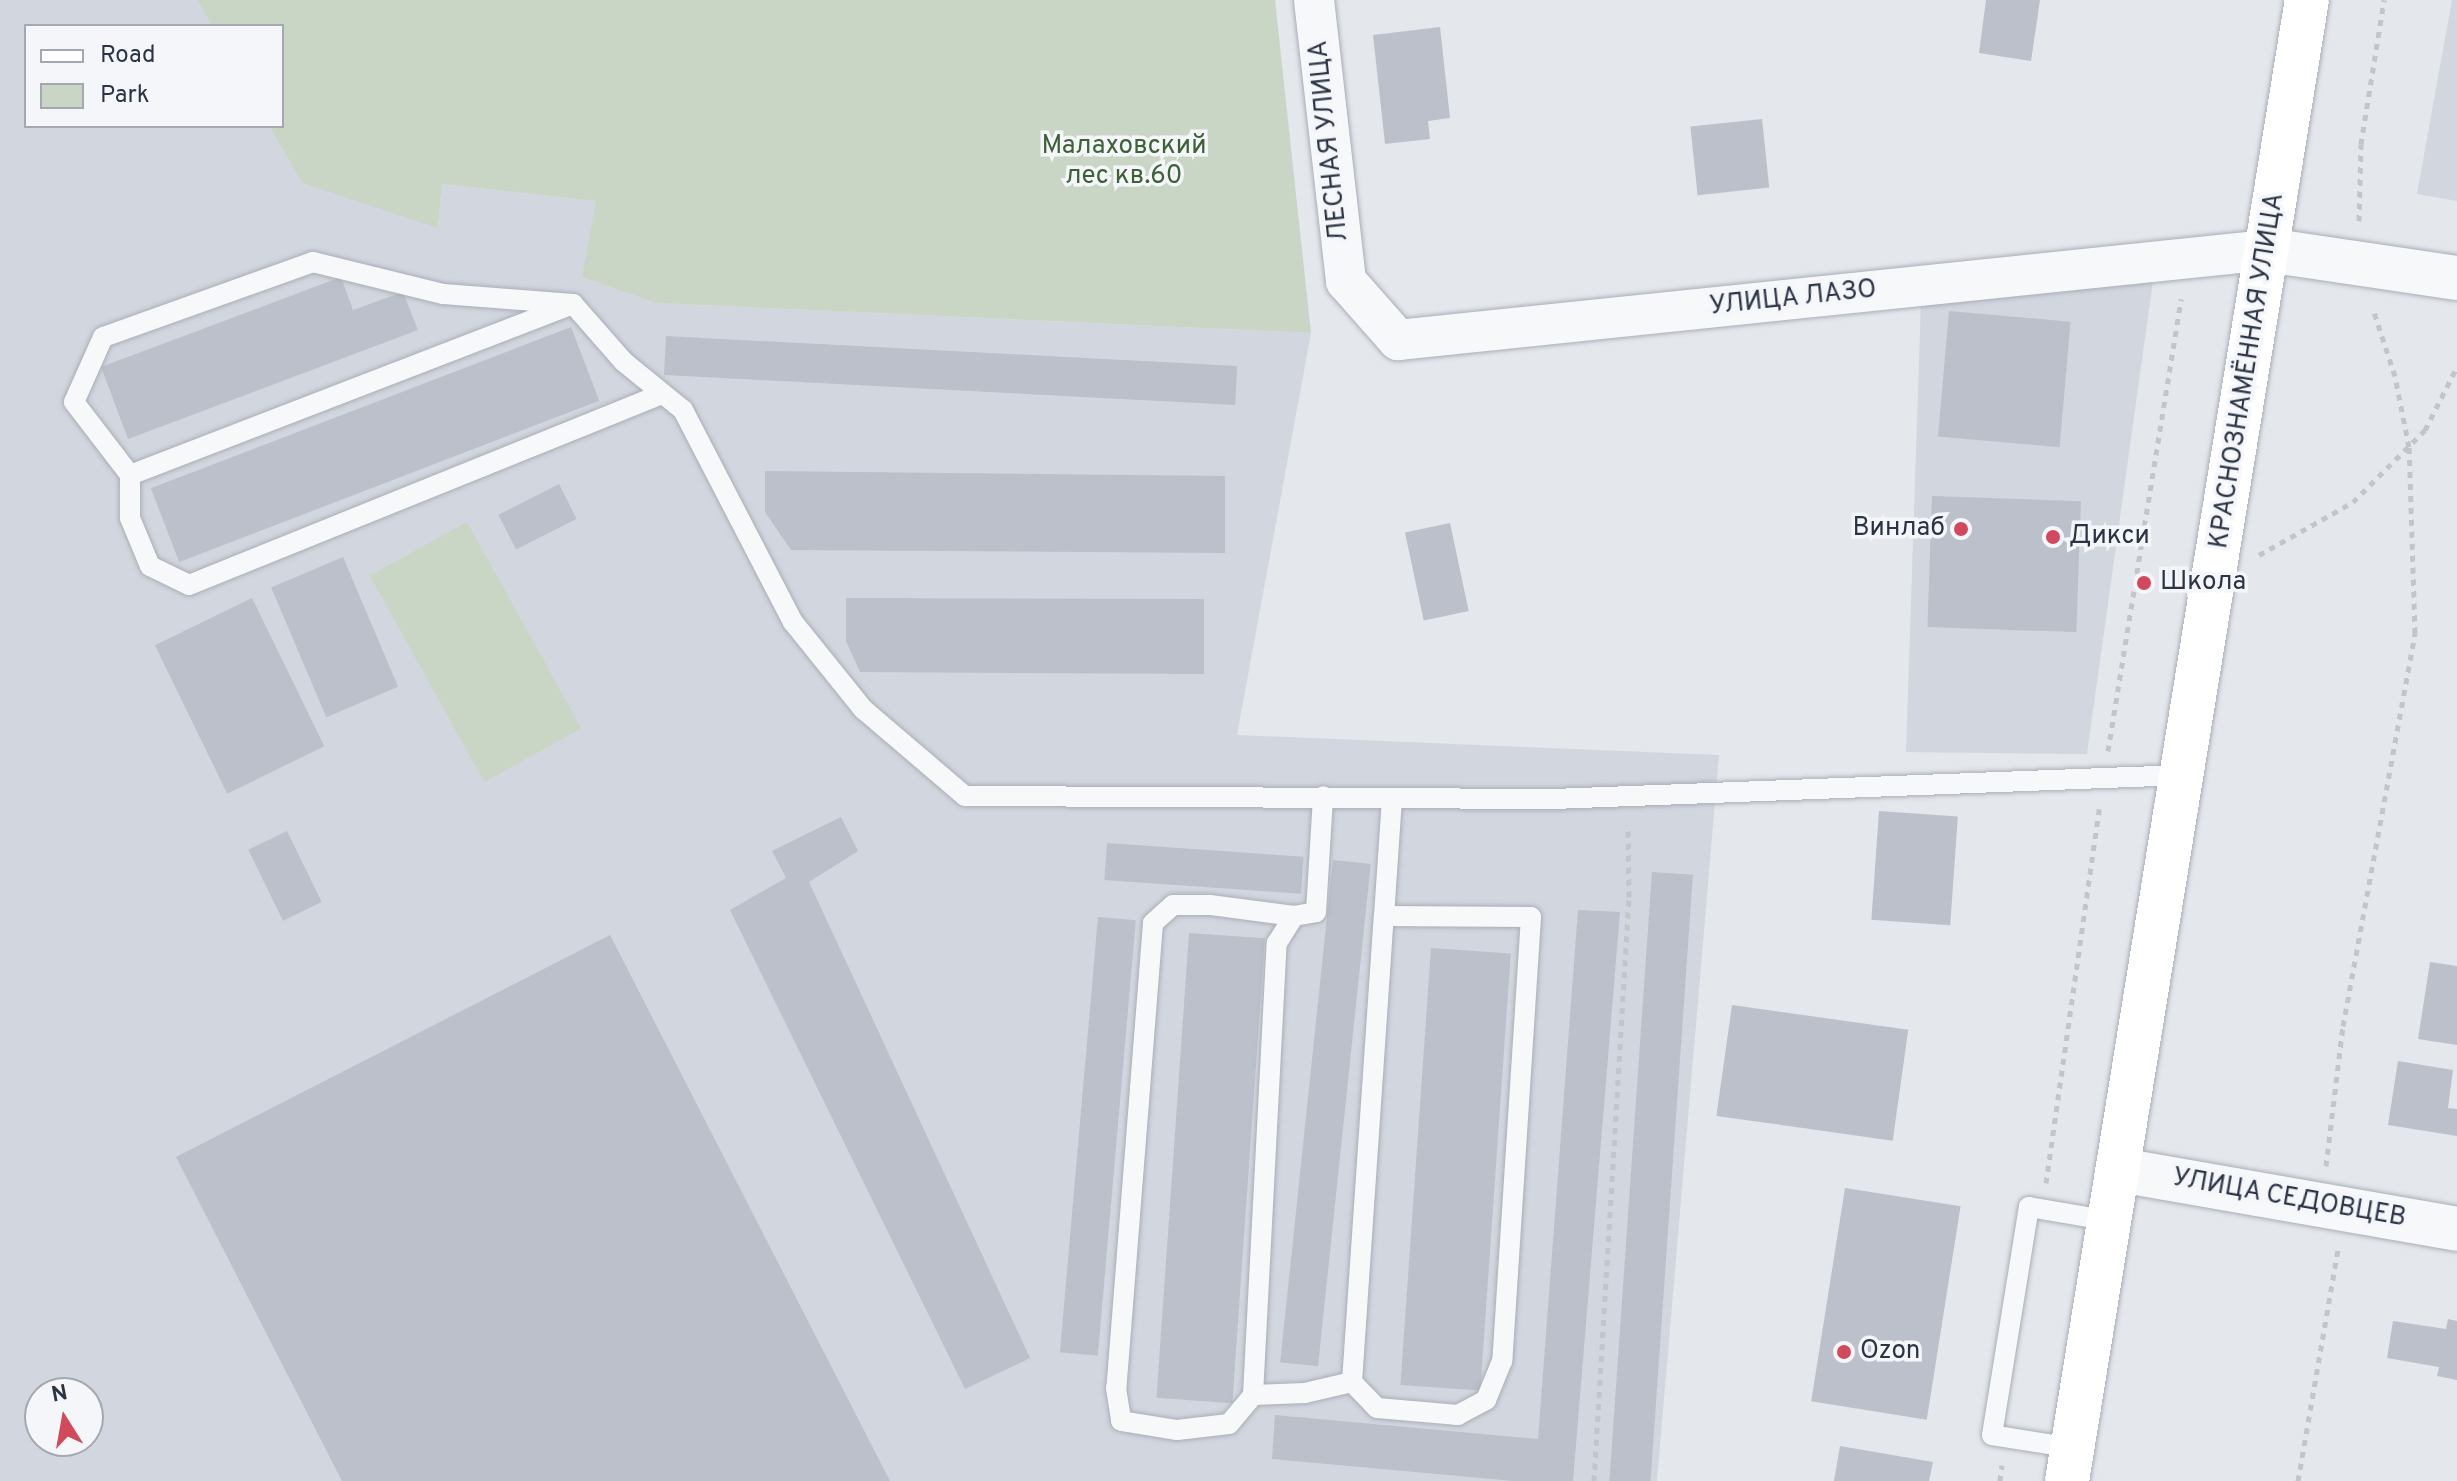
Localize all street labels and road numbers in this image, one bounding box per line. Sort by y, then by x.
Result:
street label: ЛЕСНАЯ УЛИЦА [1304,39,1356,243]
street label: КРАСНОЗНАМЁННАЯ УЛИЦА [2204,191,2292,551]
street label: УЛИЦА ЛАЗО [1707,275,1879,323]
street label: УЛИЦА СЕДОВЦЕВ [2169,1163,2409,1235]

